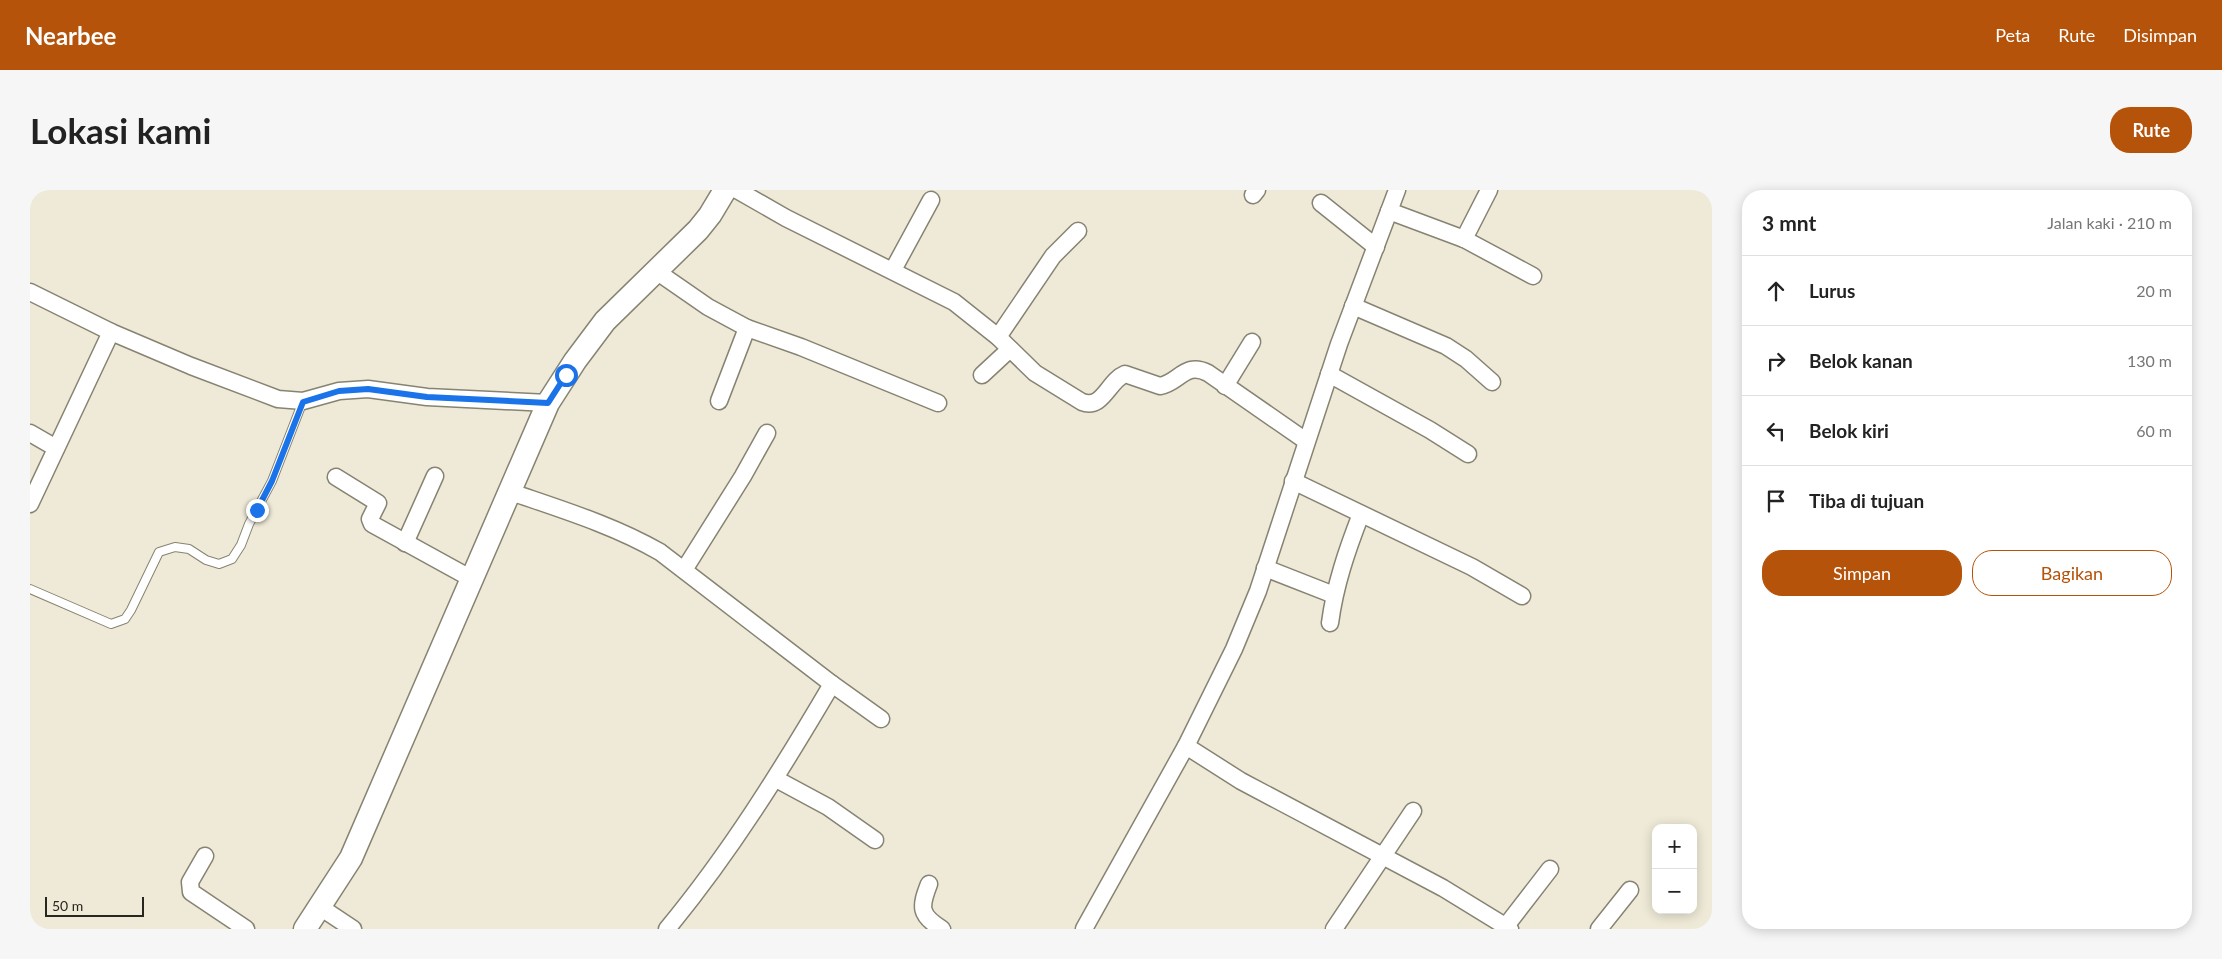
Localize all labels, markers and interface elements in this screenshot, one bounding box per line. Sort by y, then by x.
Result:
text: Nearbee [25,21,116,50]
text: Peta [1995,24,2030,46]
text: Rute [2058,24,2095,46]
text: Disimpan [2123,24,2197,46]
button: Rute [2110,107,2192,153]
text: Lokasi kami [30,109,211,151]
text: 3 mnt [1762,210,1816,235]
text: Jalan kaki · 210 m [2047,213,2172,232]
icon: ahead [1762,277,1790,305]
text: Lurus [1809,279,1855,302]
text: 20 m [2136,281,2172,300]
icon: right [1762,347,1790,375]
text: Belok kanan [1809,349,1913,372]
text: 130 m [2127,351,2172,370]
route start [555,364,578,387]
icon: left [1762,417,1790,445]
text: Belok kiri [1809,419,1889,442]
text: 60 m [2136,421,2172,440]
icon: arrive [1762,487,1790,515]
text: Tiba di tujuan [1809,489,1924,512]
route end [246,499,269,522]
button: Simpan [1762,550,1962,596]
button: Bagikan [1972,550,2172,596]
map controls [1652,824,1697,914]
button: + [1652,824,1697,869]
button: − [1652,869,1697,914]
scale bar [45,894,144,917]
text: 50 m [52,897,83,914]

